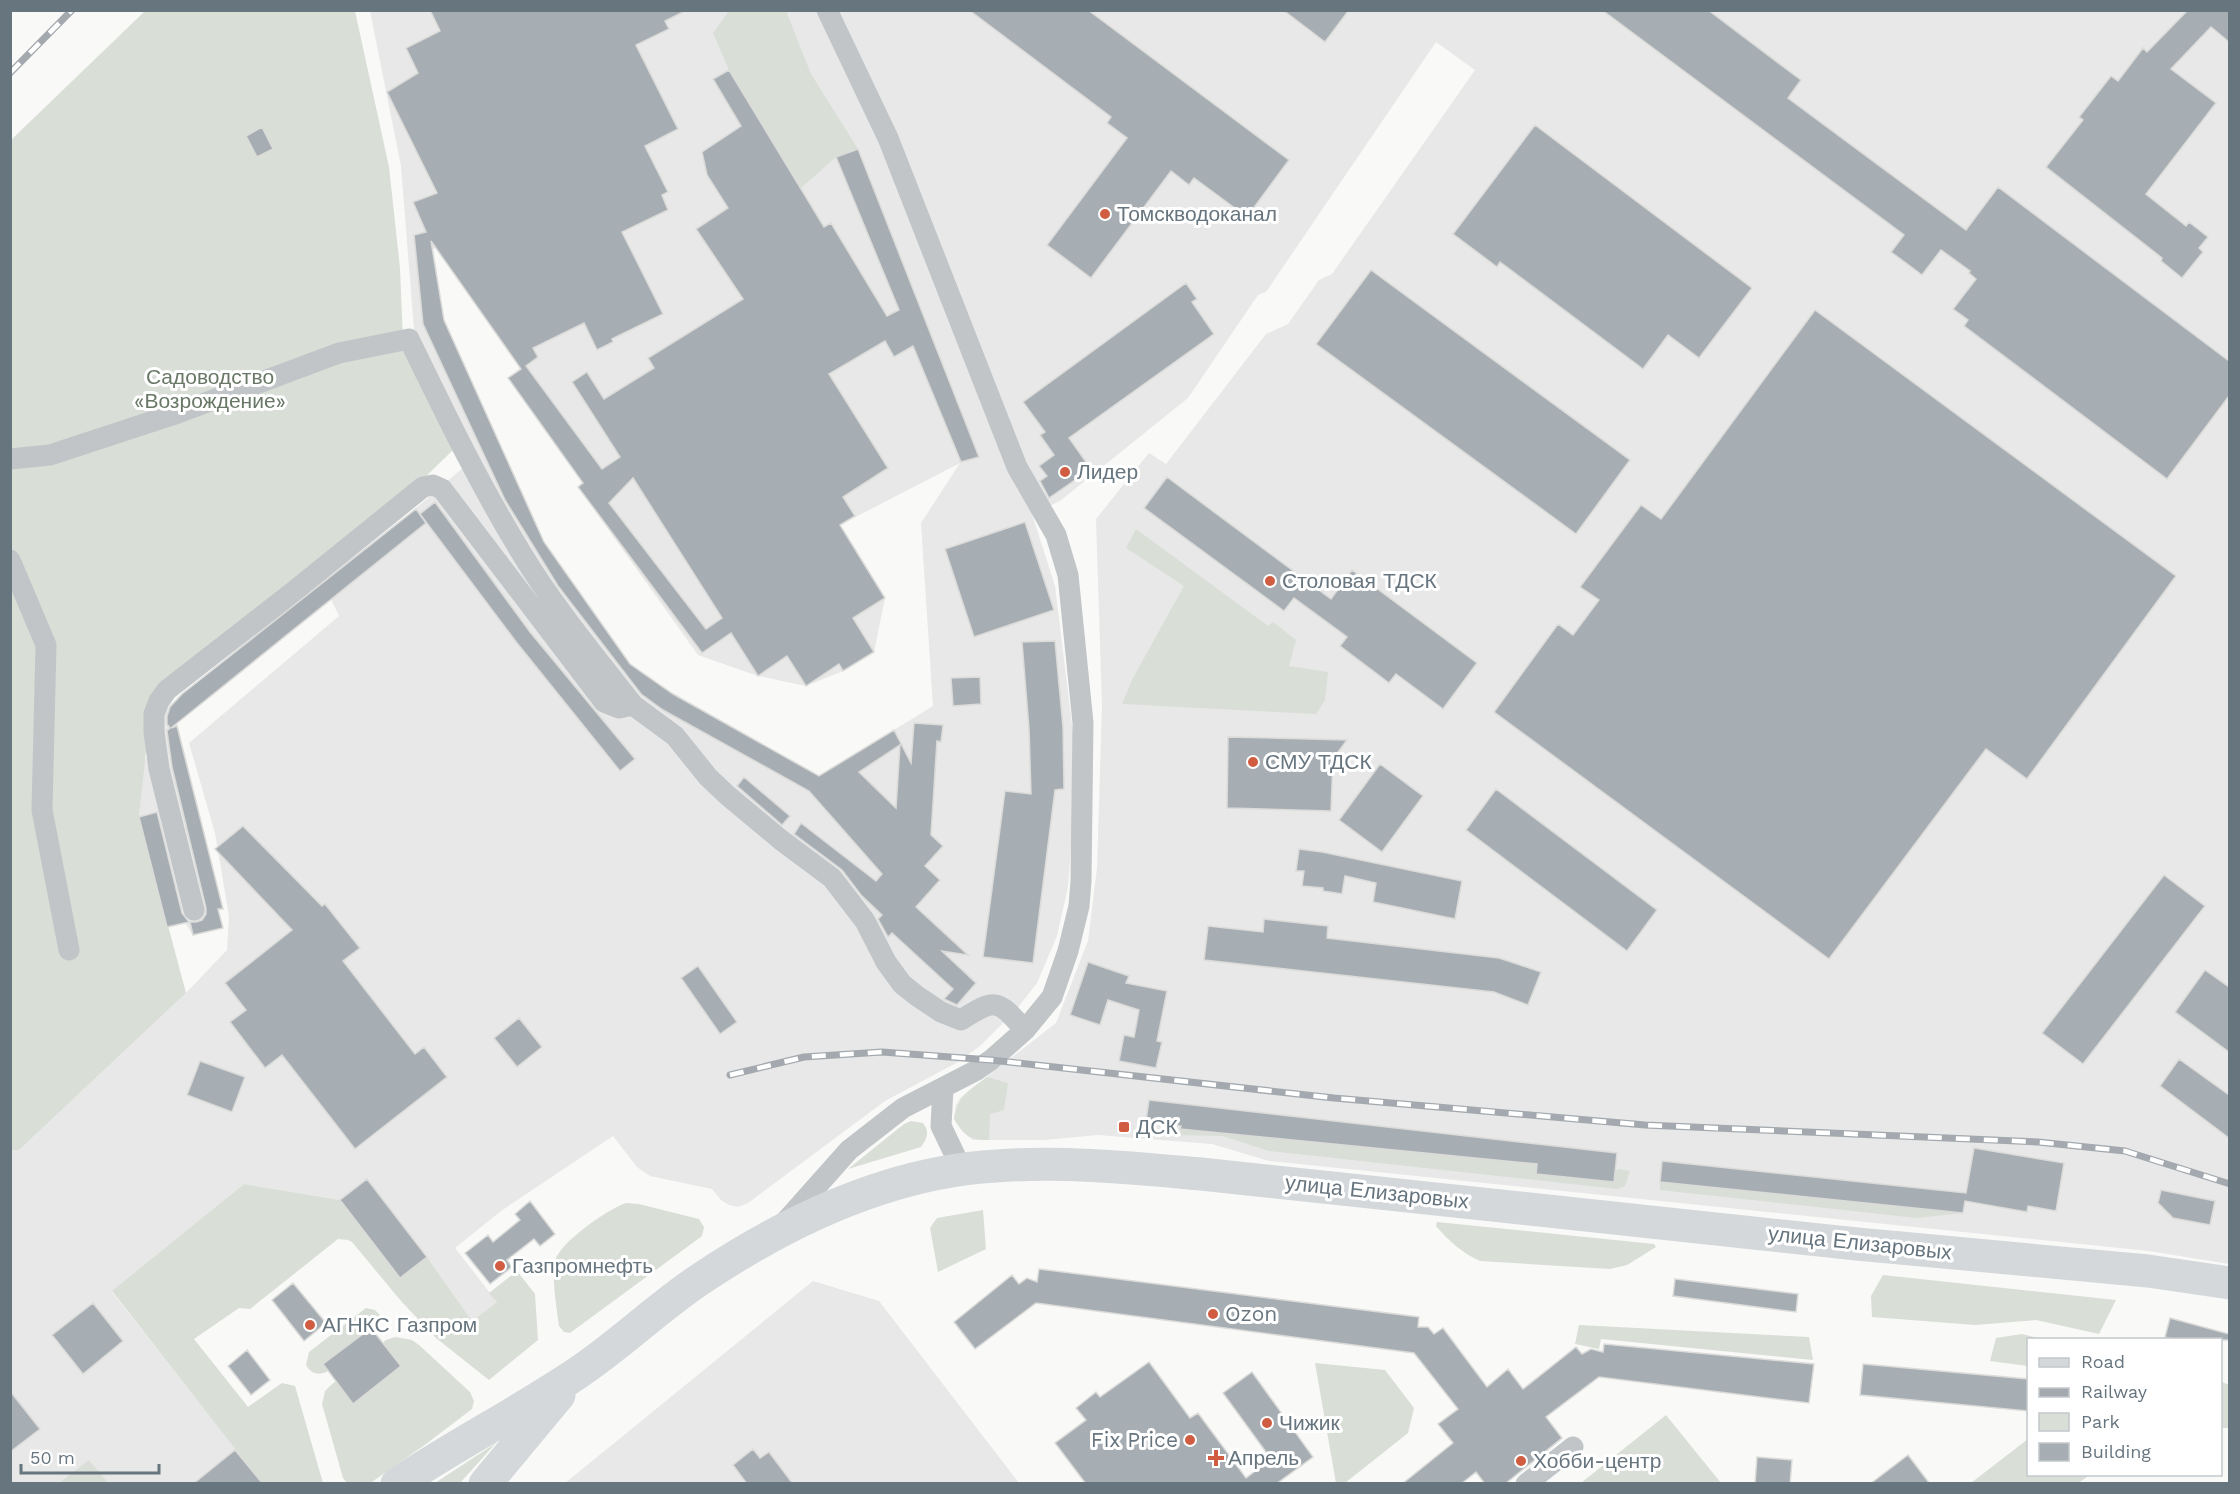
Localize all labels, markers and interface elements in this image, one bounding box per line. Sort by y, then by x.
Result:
place label: Томскводоканал [1117,201,1277,226]
marker: Томскводоканал [1098,207,1112,221]
park label: Садоводство «Возрождение» [134,364,286,413]
place label: Лидер [1077,459,1138,484]
marker: Лидер [1058,465,1072,479]
place label: Столовая ТДСК [1282,568,1438,593]
marker: Столовая ТДСК [1263,574,1277,588]
place label: СМУ ТДСК [1265,749,1372,774]
marker: СМУ ТДСК [1246,755,1260,769]
place label: ДСК [1136,1114,1178,1139]
marker: ДСК [1117,1120,1131,1134]
street label: улица Елизаровых [1284,1169,1470,1214]
street label: улица Елизаровых [1767,1220,1953,1265]
place label: Газпромнефть [512,1253,653,1278]
marker: Газпромнефть [493,1259,507,1273]
place label: Ozon [1225,1301,1277,1326]
marker: Ozon [1206,1307,1220,1321]
place label: АГНКС Газпром [322,1312,477,1337]
marker: АГНКС Газпром [303,1318,317,1332]
legend [2027,1338,2222,1476]
text: Road [2081,1351,2125,1372]
text: Railway [2081,1381,2148,1402]
place label: Чижик [1279,1410,1341,1435]
text: Park [2081,1411,2120,1432]
marker: Чижик [1260,1416,1274,1430]
place label: Fix Price [1091,1427,1178,1452]
marker: Fix Price [1183,1433,1197,1447]
scale bar [21,1437,159,1475]
text: Building [2081,1441,2151,1462]
place label: Апрель [1228,1445,1299,1470]
text: 50 m [30,1447,75,1468]
place label: Хобби-центр [1533,1448,1661,1473]
marker: Апрель [1209,1451,1223,1465]
marker: Хобби-центр [1514,1454,1528,1468]

